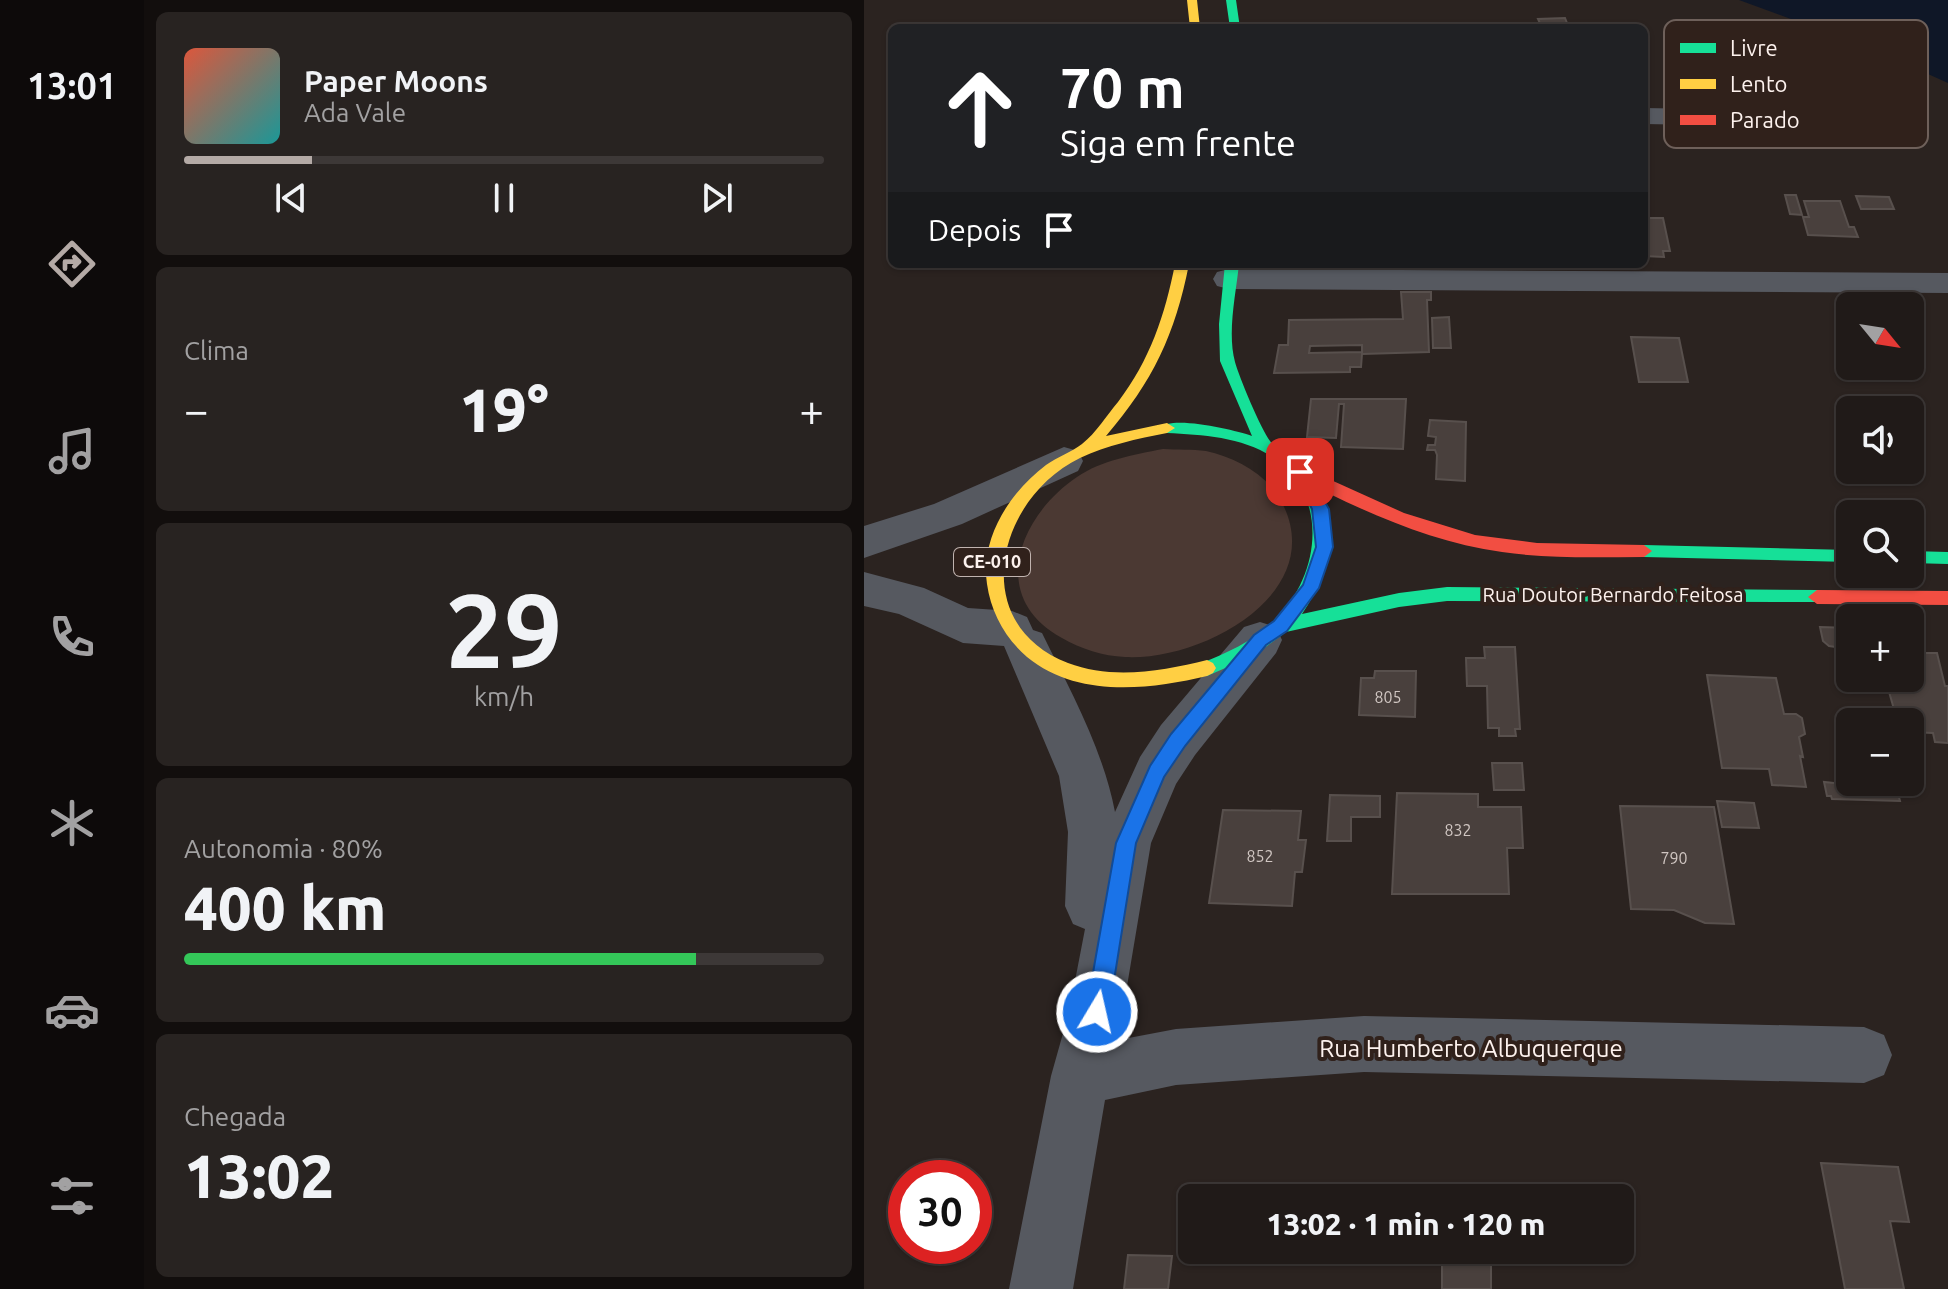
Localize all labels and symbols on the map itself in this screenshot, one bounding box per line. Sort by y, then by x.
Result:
legend [1664,20,1928,148]
text: Livre [1730,35,1778,60]
text: Lento [1730,71,1787,96]
text: Parado [1730,107,1800,132]
north arrow [1836,292,1924,380]
pin [1266,438,1334,506]
road number: CE-010 [954,548,1030,576]
street label: Rua Doutor Bernardo Feitosa [1482,583,1744,606]
house number: 805 [1374,688,1402,706]
house number: 832 [1444,821,1472,839]
house number: 852 [1246,847,1274,865]
house number: 790 [1660,849,1688,867]
position arrow [1055,970,1139,1054]
street label: Rua Humberto Albuquerque [1319,1035,1623,1062]
speed limit sign: 30 [888,1160,992,1264]

